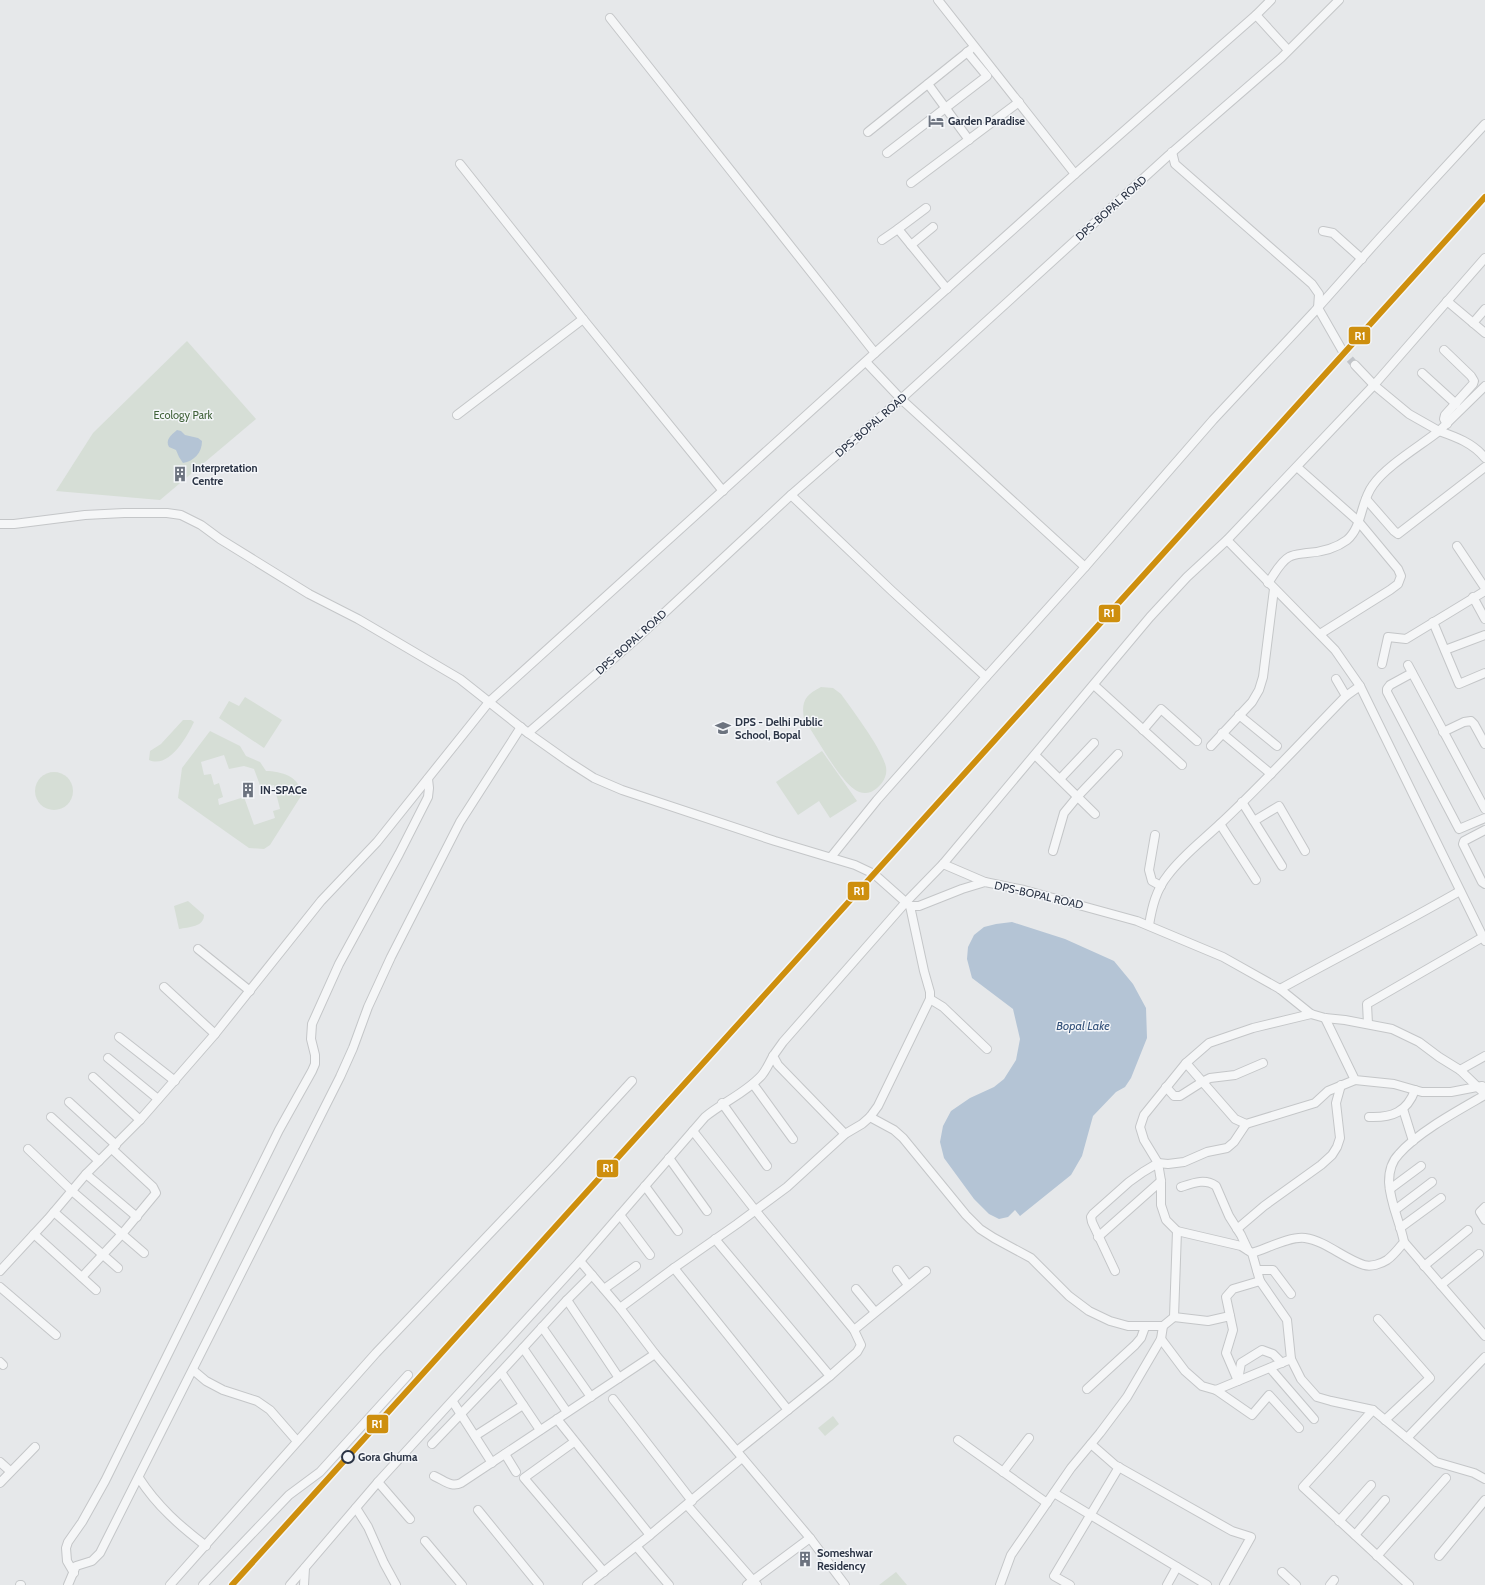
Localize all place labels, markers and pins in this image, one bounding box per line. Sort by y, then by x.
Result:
hotel icon: Garden Paradise [927,112,945,130]
place label: Garden Paradise [948,114,1025,128]
place label: Interpretation Centre [192,461,258,488]
building icon: Interpretation Centre [171,465,189,483]
place label: DPS - Delhi Public School, Bopal [735,715,822,742]
school or university icon: DPS - Delhi Public School, Bopal [714,719,732,737]
building icon: IN-SPACe [239,781,257,799]
place label: IN-SPACe [260,783,307,797]
marker: Gora Ghuma [341,1450,355,1464]
place label: Gora Ghuma [358,1450,418,1464]
place label: Someshwar Residency [817,1546,873,1573]
building icon: Someshwar Residency [796,1550,814,1568]

